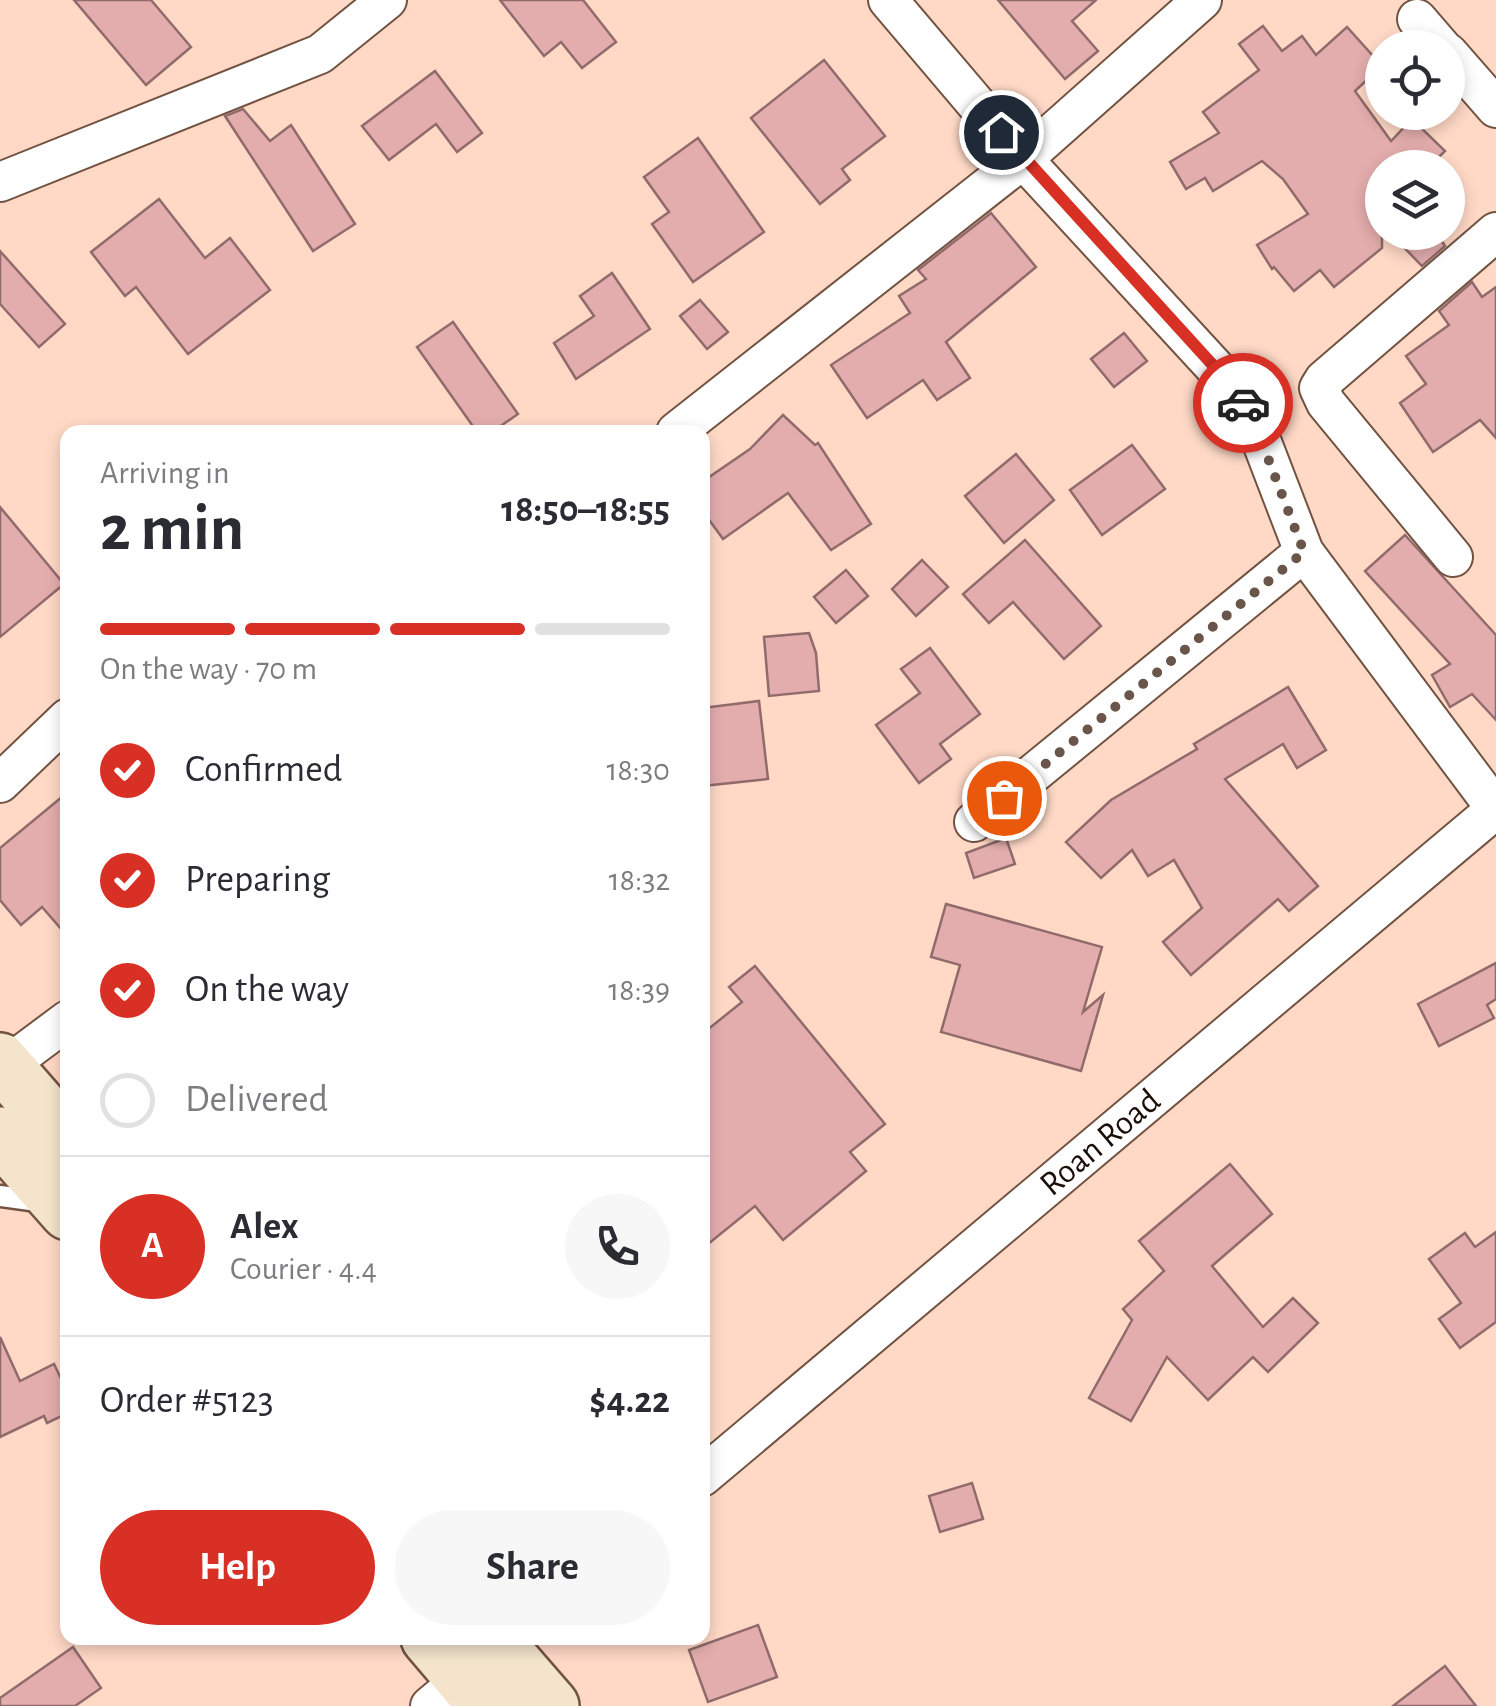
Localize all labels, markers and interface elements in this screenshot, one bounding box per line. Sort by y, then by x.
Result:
map controls [1365,30,1465,250]
button: locate [1365,30,1465,130]
pin [959,90,1044,175]
icon: home [974,105,1029,160]
button: layers [1365,150,1465,250]
courier [1193,353,1293,453]
icon: car [1216,376,1271,431]
text: Arriving in [100,457,229,489]
text: 18:50–18:55 [501,491,670,529]
text: 2 min [100,497,244,562]
text: On the way · 70 m [100,653,317,685]
icon: check [100,743,155,798]
text: Confirmed [185,751,342,789]
text: 18:30 [606,754,670,786]
pin [962,756,1047,841]
icon: bag [977,771,1032,826]
icon: check [100,853,155,908]
text: Preparing [185,861,330,899]
text: 18:32 [609,864,670,896]
icon: check [100,963,155,1018]
text: On the way [185,971,349,1009]
text: 18:39 [608,974,670,1006]
text: Delivered [185,1081,328,1119]
street label: Roan Road [1033,1082,1167,1202]
button: phone [565,1194,670,1299]
text: Alex [230,1208,299,1246]
text: A [141,1227,164,1265]
text: Courier · 4.4 [230,1253,377,1285]
text: Order #5123 [100,1382,274,1420]
text: $4.22 [589,1382,670,1420]
button: Help [100,1510,375,1625]
button: Share [395,1510,670,1625]

